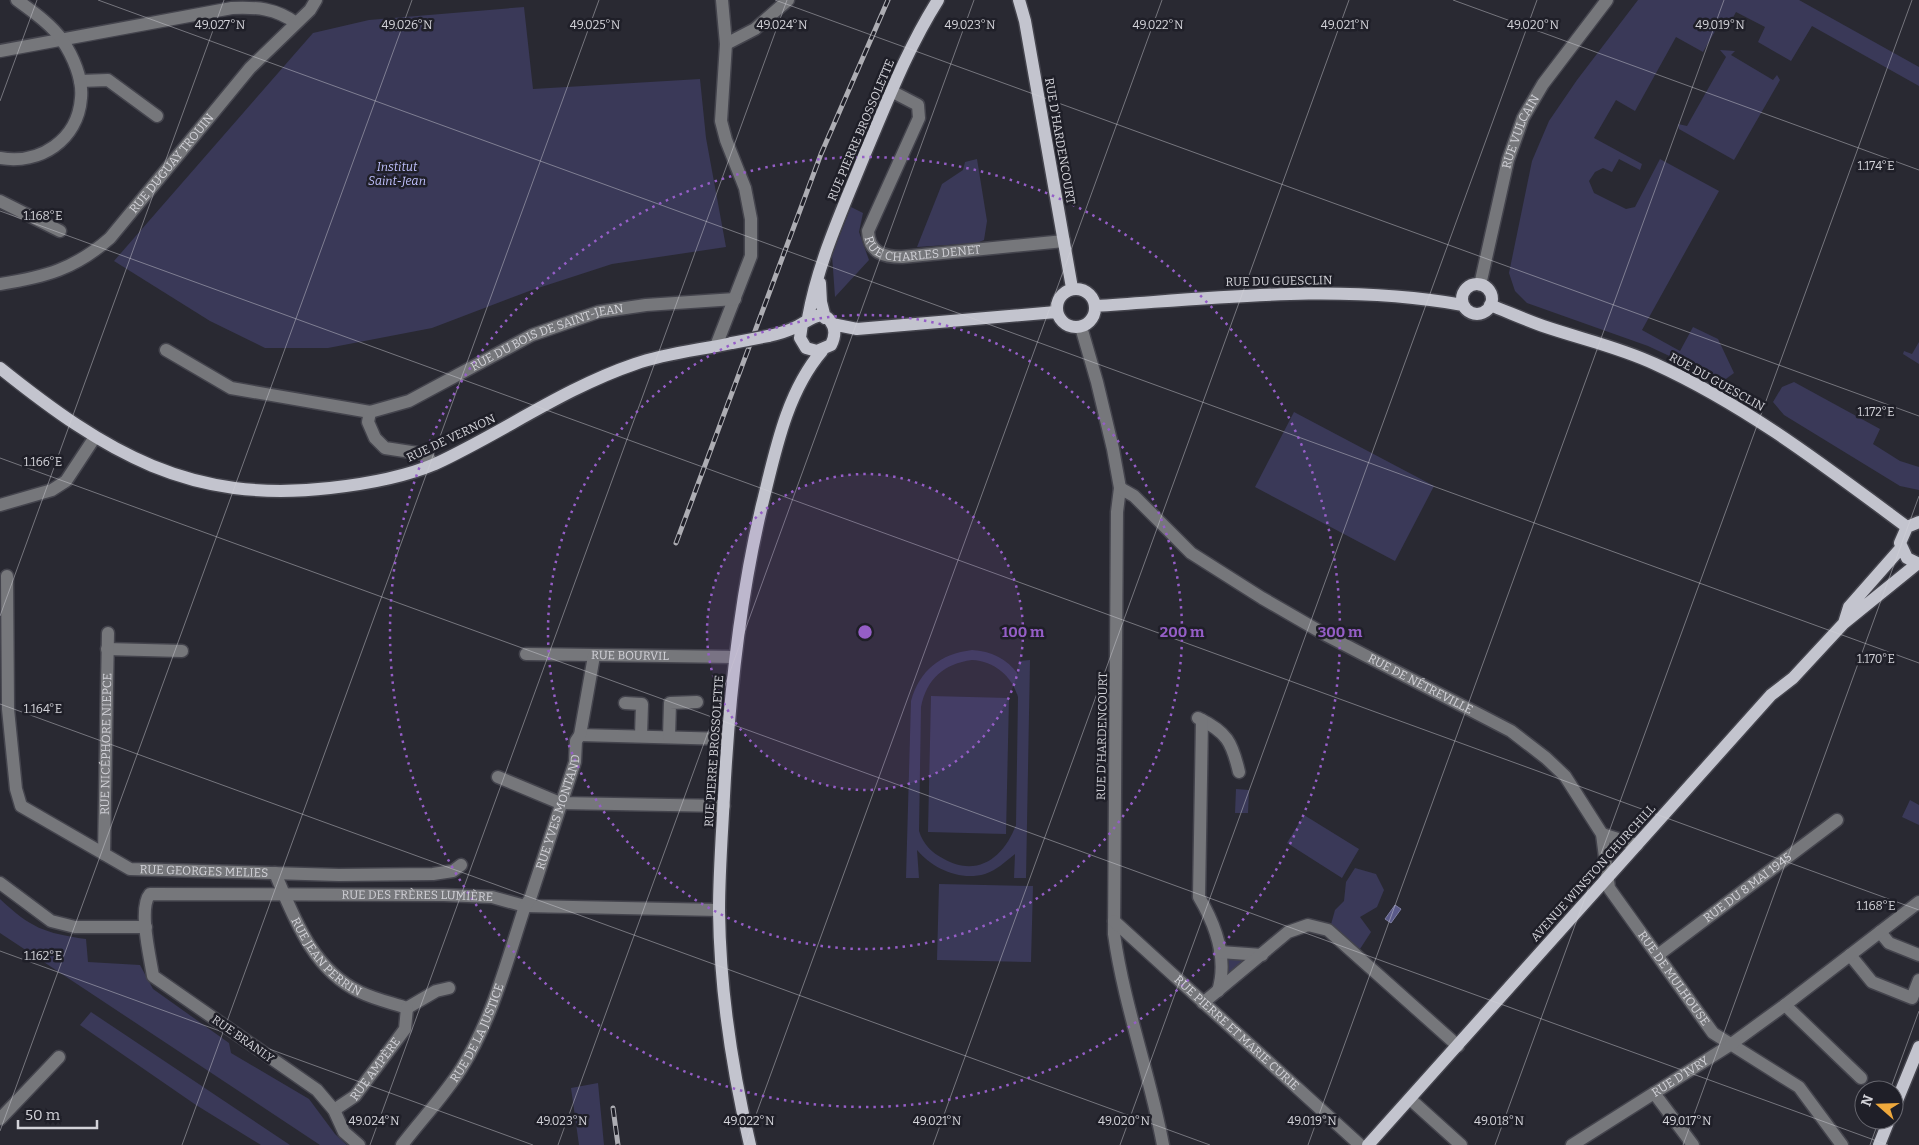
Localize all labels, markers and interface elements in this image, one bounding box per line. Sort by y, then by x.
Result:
text: 49.027°N [195,18,246,32]
text: 49.026°N [382,18,433,32]
text: 49.025°N [570,18,621,32]
text: 49.024°N [757,18,808,32]
text: 49.023°N [944,18,996,32]
text: 49.022°N [1133,18,1184,32]
text: 49.021°N [1321,18,1370,32]
text: 49.020°N [1507,18,1559,32]
text: 49.019°N [1695,18,1745,32]
street label: RUE PIERRE BROSSOLETTE [825,57,897,203]
street label: RUE D'HARDENCOURT [1042,77,1078,205]
street label: RUE VULCAIN [1499,92,1542,170]
street label: RUE DUGUAY TROUIN [126,110,217,216]
text: 1.174°E [1858,159,1894,173]
park label: Institut Saint-Jean [368,160,426,188]
text: 1.168°E [23,209,63,223]
street label: RUE CHARLES DENET [862,234,981,264]
street label: RUE DU GUESCLIN [1225,273,1333,289]
street label: RUE DU BOIS DE SAINT-JEAN [468,301,625,374]
street label: RUE DU GUESCLIN [1667,350,1768,414]
text: 1.172°E [1857,405,1895,419]
street label: RUE DE VERNON [404,411,498,465]
text: 1.166°E [24,455,62,469]
centre of rings [856,623,874,641]
text: 100 m [1002,623,1045,641]
text: 200 m [1160,623,1205,641]
text: 300 m [1318,623,1363,641]
street label: RUE BOURVIL [591,648,669,663]
street label: RUE DE NÉTREVILLE [1366,651,1475,717]
text: 1.170°E [1857,652,1895,666]
street label: RUE D'HARDENCOURT [1094,672,1110,800]
street label: RUE NICÉPHORE NIEPCE [98,673,114,815]
street label: RUE PIERRE BROSSOLETTE [702,674,726,828]
text: 1.164°E [24,702,62,716]
street label: RUE YVES MONTAND [533,754,582,871]
street label: AVENUE WINSTON CHURCHILL [1528,801,1658,944]
street label: RUE DU 8 MAI 1945 [1701,850,1794,925]
street label: RUE GEORGES MELIES [139,862,269,880]
street label: RUE DES FRÈRES LUMIÈRE [341,887,493,904]
text: 1.168°E [1856,899,1896,913]
street label: RUE JEAN PERRIN [288,915,364,999]
street label: RUE DE MULHOUSE [1635,928,1712,1028]
text: 1.162°E [24,949,62,963]
street label: RUE PIERRE ET MARIE CURIE [1171,972,1302,1093]
street label: RUE DE LA JUSTICE [447,981,507,1085]
street label: RUE BRANLY [209,1012,277,1066]
street label: RUE AMPÈRE [347,1035,403,1103]
street label: RUE D'IVRY [1649,1053,1711,1100]
north arrow [1854,1080,1904,1130]
text: N [1857,1093,1877,1109]
scale bar [18,1098,96,1130]
text: 50 m [25,1106,61,1124]
text: 49.024°N [349,1114,400,1128]
text: 49.023°N [536,1114,588,1128]
text: 49.022°N [724,1114,775,1128]
text: 49.021°N [913,1114,962,1128]
text: 49.020°N [1098,1114,1150,1128]
text: 49.019°N [1287,1114,1337,1128]
text: 49.018°N [1474,1114,1524,1128]
text: 49.017°N [1663,1114,1712,1128]

